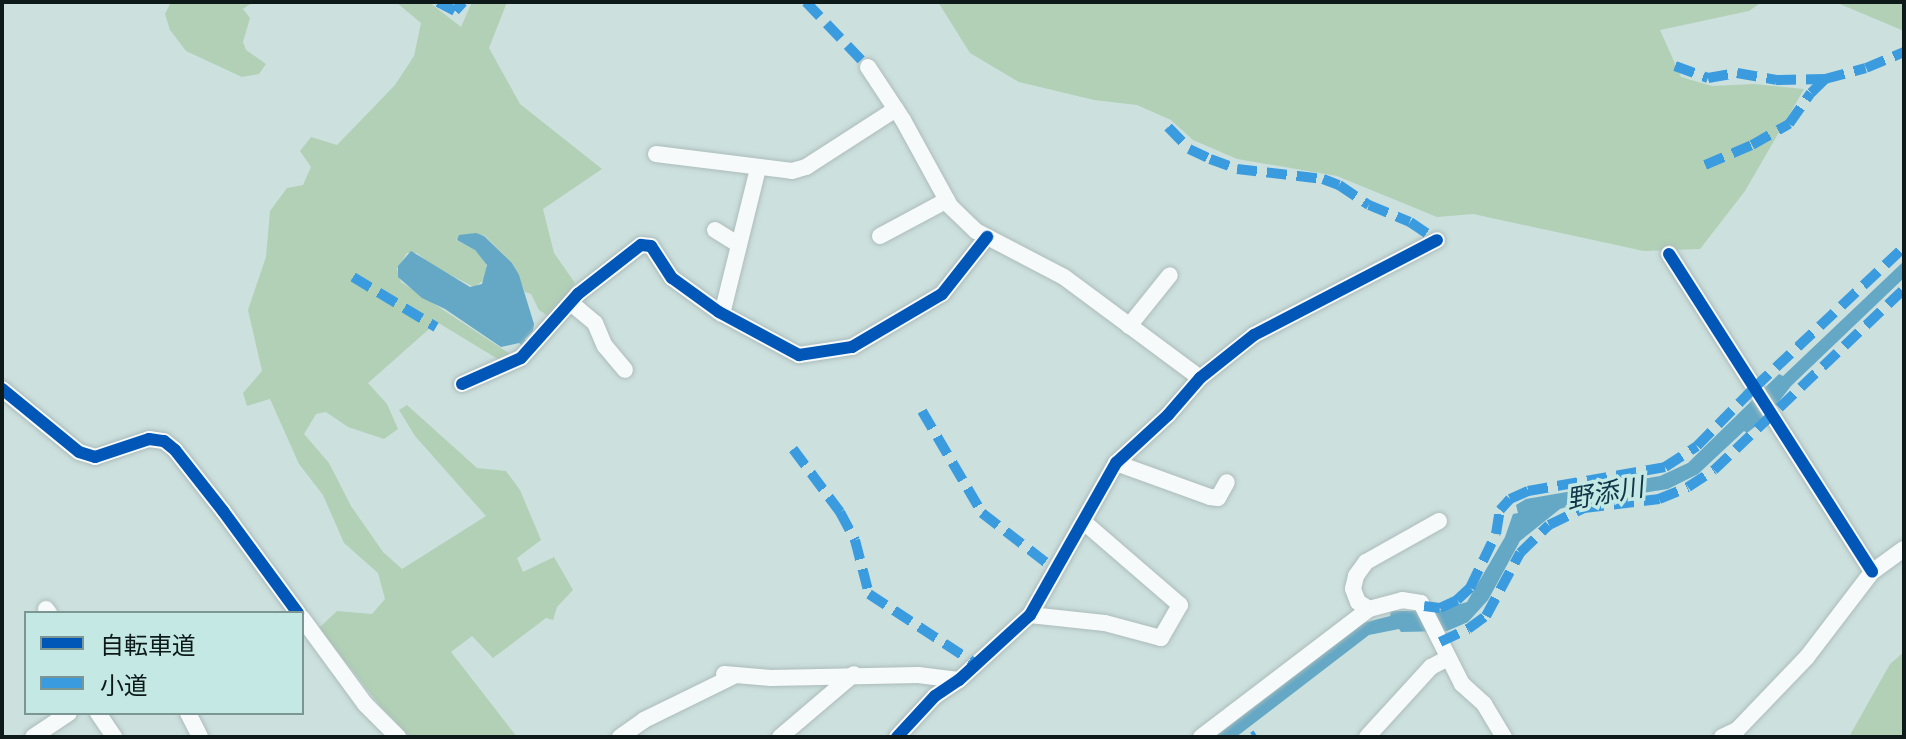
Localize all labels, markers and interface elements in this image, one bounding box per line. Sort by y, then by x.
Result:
water label: 野添川 [1564,471,1646,515]
legend [24,611,304,715]
text: 自転車道 [100,630,196,660]
text: 小道 [100,670,148,700]

